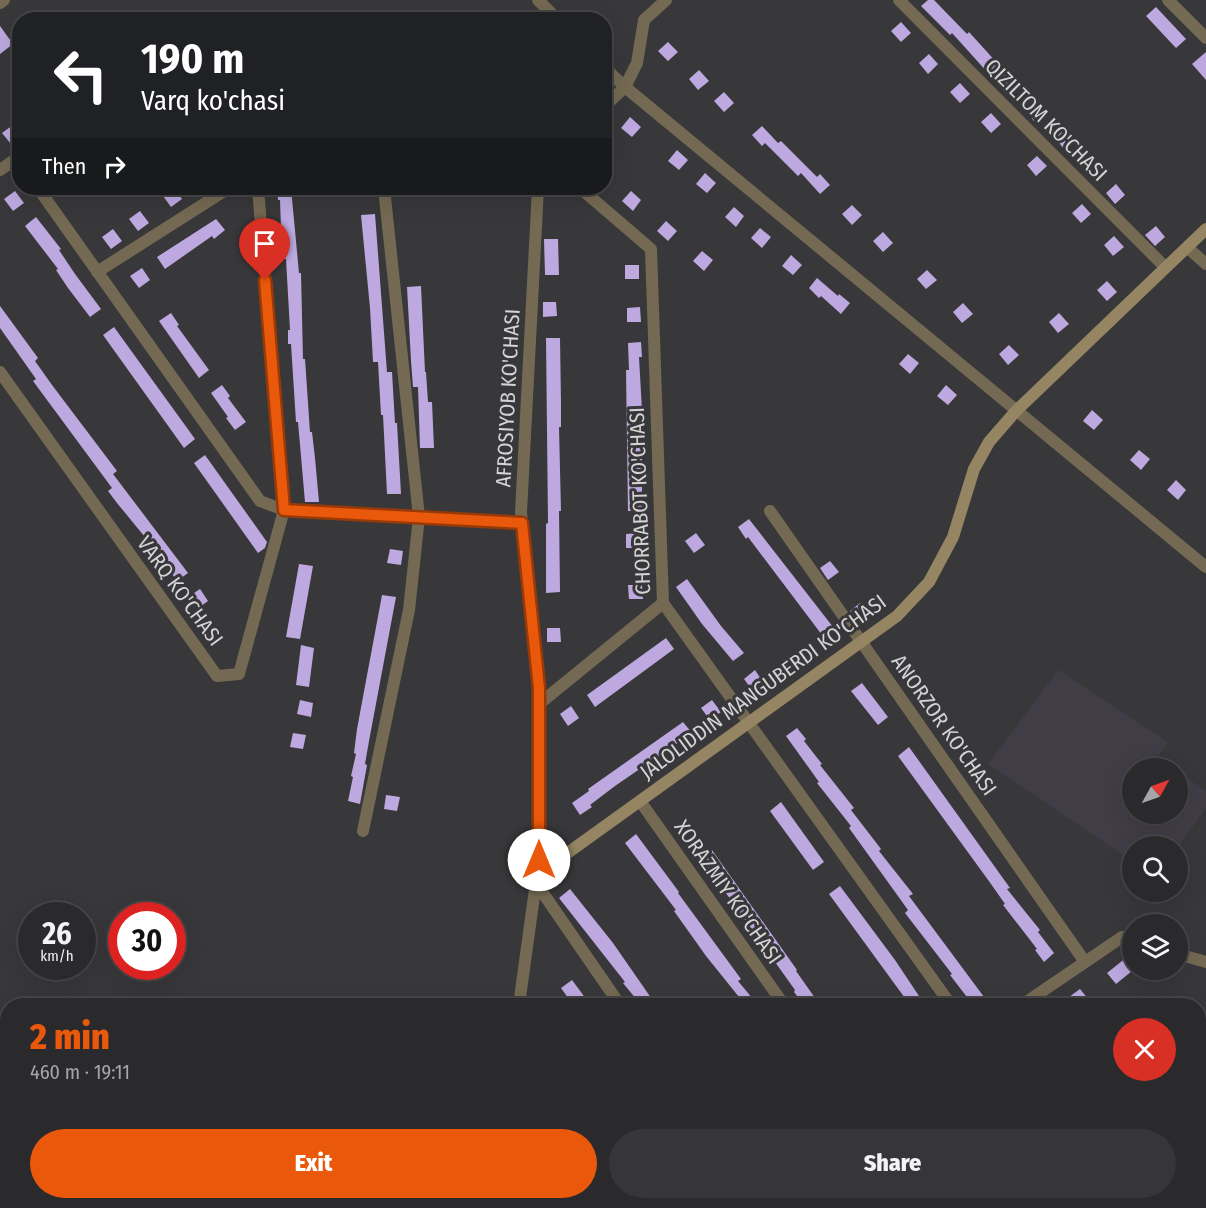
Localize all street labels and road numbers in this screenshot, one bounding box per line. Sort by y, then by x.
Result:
street label: QIZILTOM KO'CHASI [979,53,1113,187]
street label: AFROSIYOB KO'CHASI [490,308,526,488]
street label: CHORRABOT KO'CHASI [624,407,656,595]
street label: VARQ KO'CHASI [131,531,229,651]
street label: JALOLIDDIN MANGUBERDI KO'CHASI [635,589,891,785]
street label: ANORZOR KO'CHASI [886,650,1002,800]
street label: XORAZMIY KO'CHASI [669,815,787,969]

